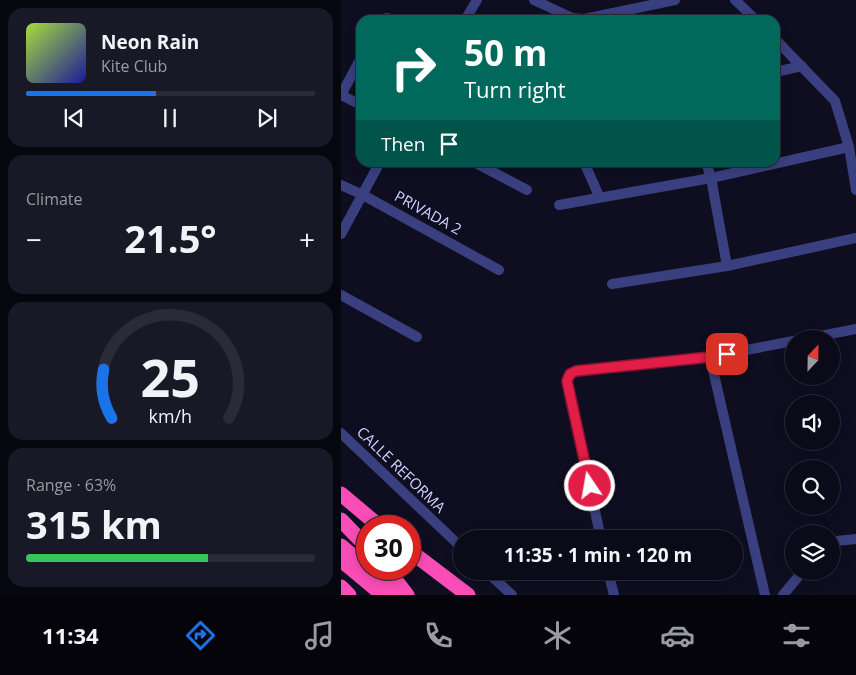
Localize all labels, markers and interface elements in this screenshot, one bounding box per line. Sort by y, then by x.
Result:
text: Neon Rain [101,29,199,55]
text: 50 m [464,29,547,76]
icon: right [381,35,446,100]
text: Kite Club [101,55,167,77]
text: Turn right [464,74,566,104]
icon: previous [60,104,88,132]
icon: pause [156,104,184,132]
icon: next [253,104,281,132]
icon: arrive [435,130,463,158]
text: Then [381,131,425,157]
street label: PRIVADA 2 [391,186,466,239]
text: Climate [26,188,83,210]
text: 21.5° [124,212,217,264]
text: − [26,220,42,258]
text: + [299,220,315,258]
north arrow [785,330,840,385]
map controls [785,330,840,580]
pin [706,333,748,375]
icon: arrive [713,340,741,368]
text: 25 [141,341,200,412]
button: sound [785,395,840,450]
text: km/h [149,404,192,428]
street label: CALLE REFORMA [353,422,451,517]
position arrow [563,459,615,511]
button: search [785,460,840,515]
text: Range · 63% [26,474,116,496]
text: 315 km [26,498,162,550]
speed limit sign: 30 [356,515,421,580]
button: layers [785,525,840,580]
text: 11:35 · 1 min · 120 m [504,542,692,568]
icon: directions [183,618,218,653]
icon: music [302,618,337,653]
icon: phone [421,618,456,653]
icon: climate [540,618,575,653]
icon: car [660,618,695,653]
icon: filters [779,618,814,653]
text: 11:34 [42,620,99,650]

